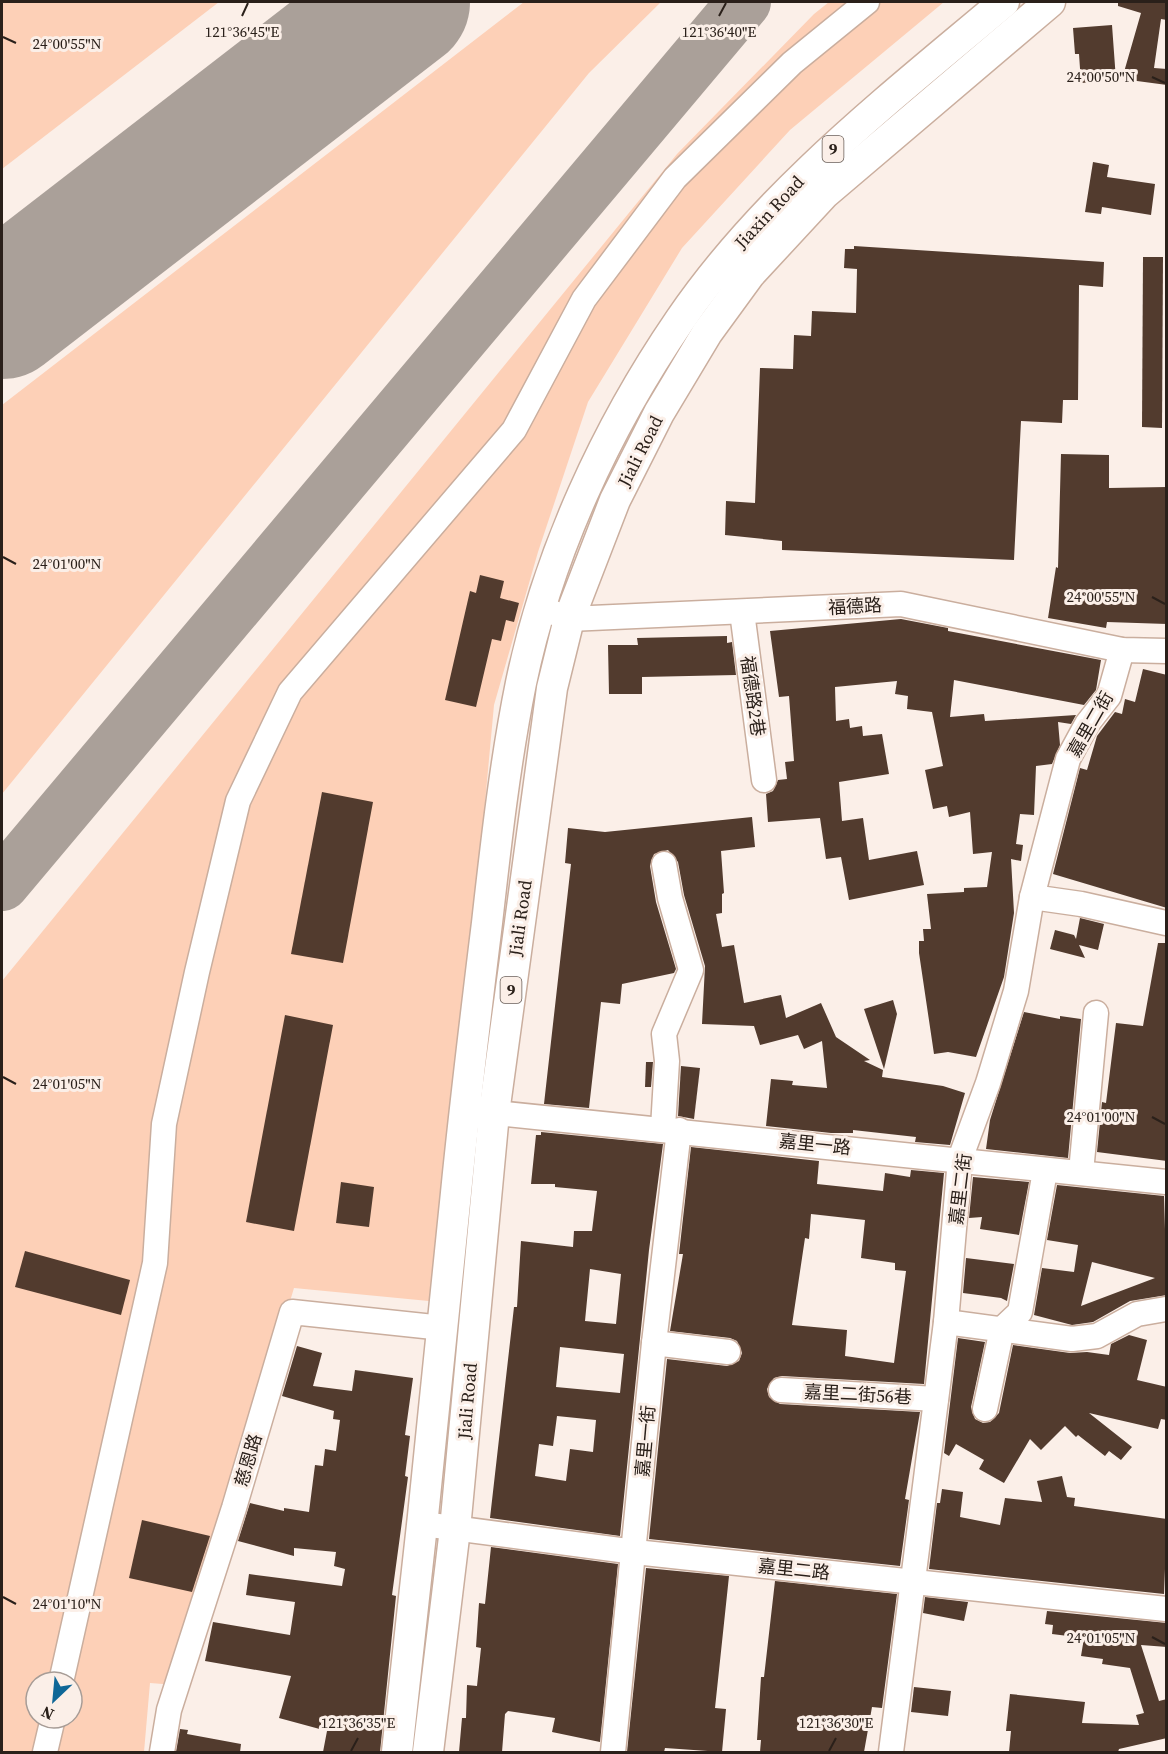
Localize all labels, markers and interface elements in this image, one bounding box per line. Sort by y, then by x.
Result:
text: 121°36'45"E [205,21,279,42]
text: 121°36'40"E [682,21,756,42]
text: 24°00'55"N [32,33,102,54]
text: 24°00'50"N [1066,66,1136,87]
road number: 9 [822,136,844,162]
street label: Jiaxin Road [728,170,809,255]
street label: Jiali Road [611,411,669,492]
text: 24°01'00"N [32,553,102,574]
text: 24°00'55"N [1066,586,1136,607]
street label: 福德路 [827,592,883,620]
street label: 福德路2巷 [735,654,771,738]
street label: 嘉里二街 [1061,687,1119,761]
street label: Jiali Road [502,878,538,959]
road number: 9 [500,977,522,1003]
text: 24°01'05"N [32,1073,102,1094]
text: 24°01'00"N [1066,1106,1136,1127]
street label: 嘉里一路 [778,1128,852,1160]
street label: 嘉里二街 [943,1152,977,1226]
street label: Jiali Road [451,1362,483,1441]
street label: 嘉里二街56巷 [803,1379,913,1409]
street label: 嘉里一街 [629,1404,661,1478]
street label: 慈恩路 [229,1431,267,1489]
street label: 嘉里二路 [757,1553,831,1585]
text: 24°01'10"N [32,1593,102,1614]
text: 24°01'05"N [1066,1627,1136,1648]
north arrow [24,1670,84,1730]
text: N [37,1701,57,1726]
text: 121°36'35"E [321,1712,395,1733]
text: 121°36'30"E [799,1712,873,1733]

